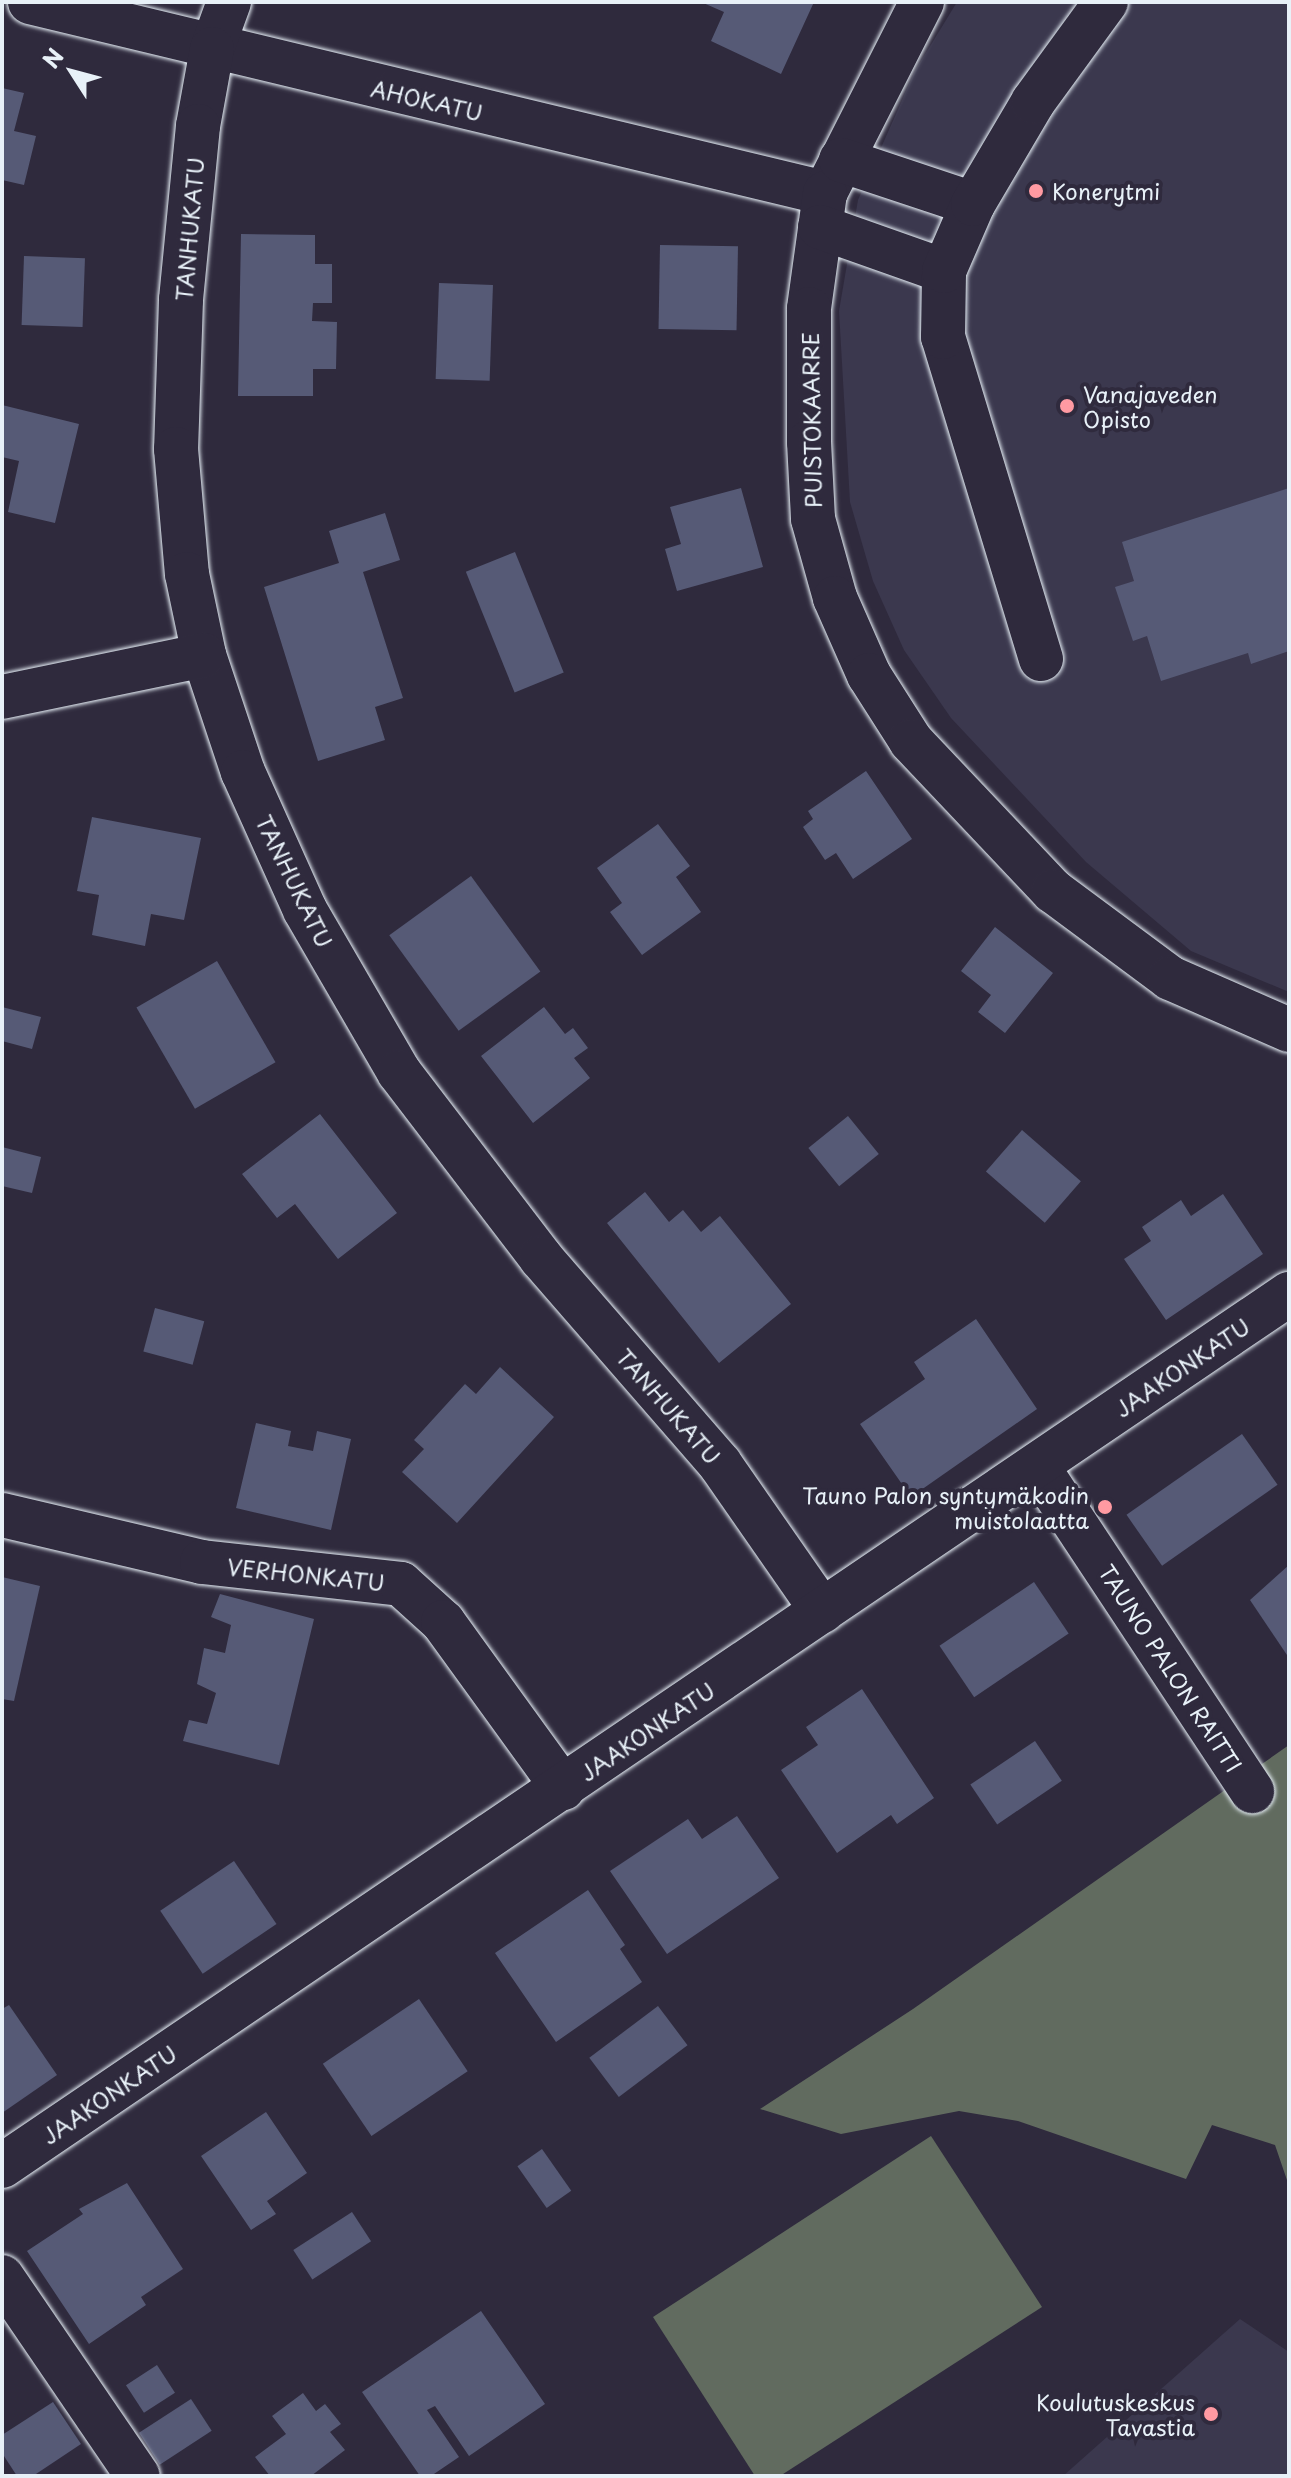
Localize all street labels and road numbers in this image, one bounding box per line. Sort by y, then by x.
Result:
street label: AHOKATU [369,74,485,126]
street label: TANHUKATU [170,156,208,302]
street label: PUISTOKAARRE [796,332,826,508]
street label: TANHUKATU [252,810,338,952]
street label: JAAKONKATU [1110,1312,1254,1422]
street label: TANHUKATU [612,1343,726,1469]
street label: VERHONKATU [226,1553,386,1595]
street label: TAUNO PALON RAITTI [1093,1558,1249,1778]
street label: JAAKONKATU [575,1676,719,1786]
street label: JAAKONKATU [37,2039,181,2149]

